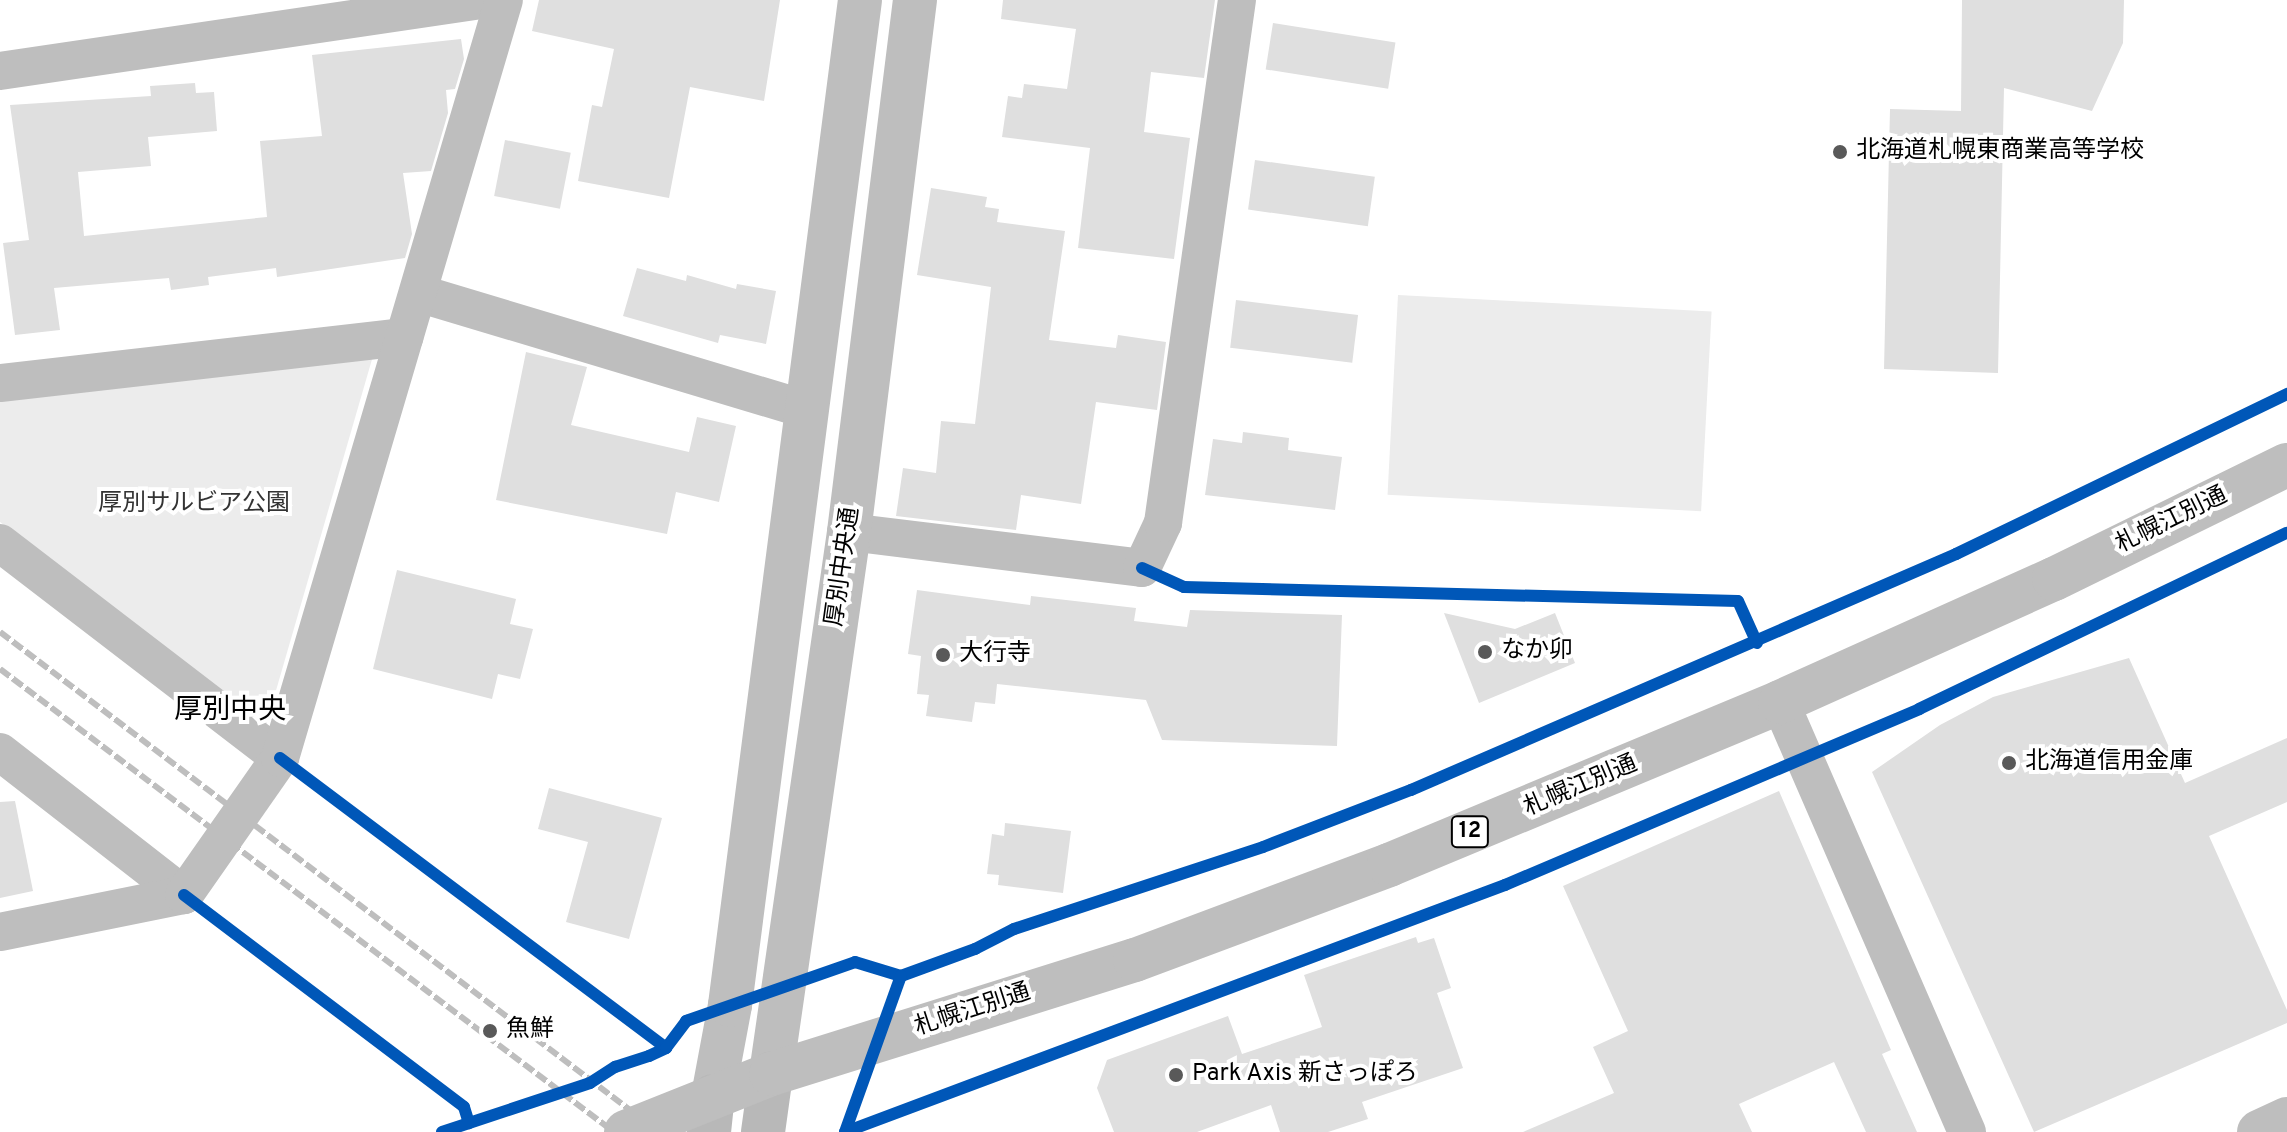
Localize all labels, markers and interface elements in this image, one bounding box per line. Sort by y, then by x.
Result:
place label: 北海道札幌東商業高等学校 [1856,138,2144,166]
marker: 北海道札幌東商業高等学校 [1831,143,1849,161]
street label: 札幌江別通 [2112,482,2232,560]
park label: 厚別サルビア公園 [98,491,290,519]
street label: 厚別中央通 [821,506,867,628]
place label: なか卯 [1501,638,1573,666]
place label: 大行寺 [959,641,1031,669]
marker: なか卯 [1476,643,1494,661]
marker: 大行寺 [934,646,952,664]
district label: 厚別中央 [174,694,286,728]
place label: 北海道信用金庫 [2025,749,2193,777]
street label: 札幌江別通 [1520,750,1642,824]
marker: 北海道信用金庫 [2000,754,2018,772]
road number: 12 [1450,814,1490,850]
street label: 札幌江別通 [911,979,1035,1043]
place label: 魚鮮 [506,1017,554,1045]
marker: 魚鮮 [481,1022,499,1040]
place label: Park Axis 新さっぽろ [1192,1061,1419,1089]
marker: Park Axis 新さっぽろ [1167,1066,1185,1084]

